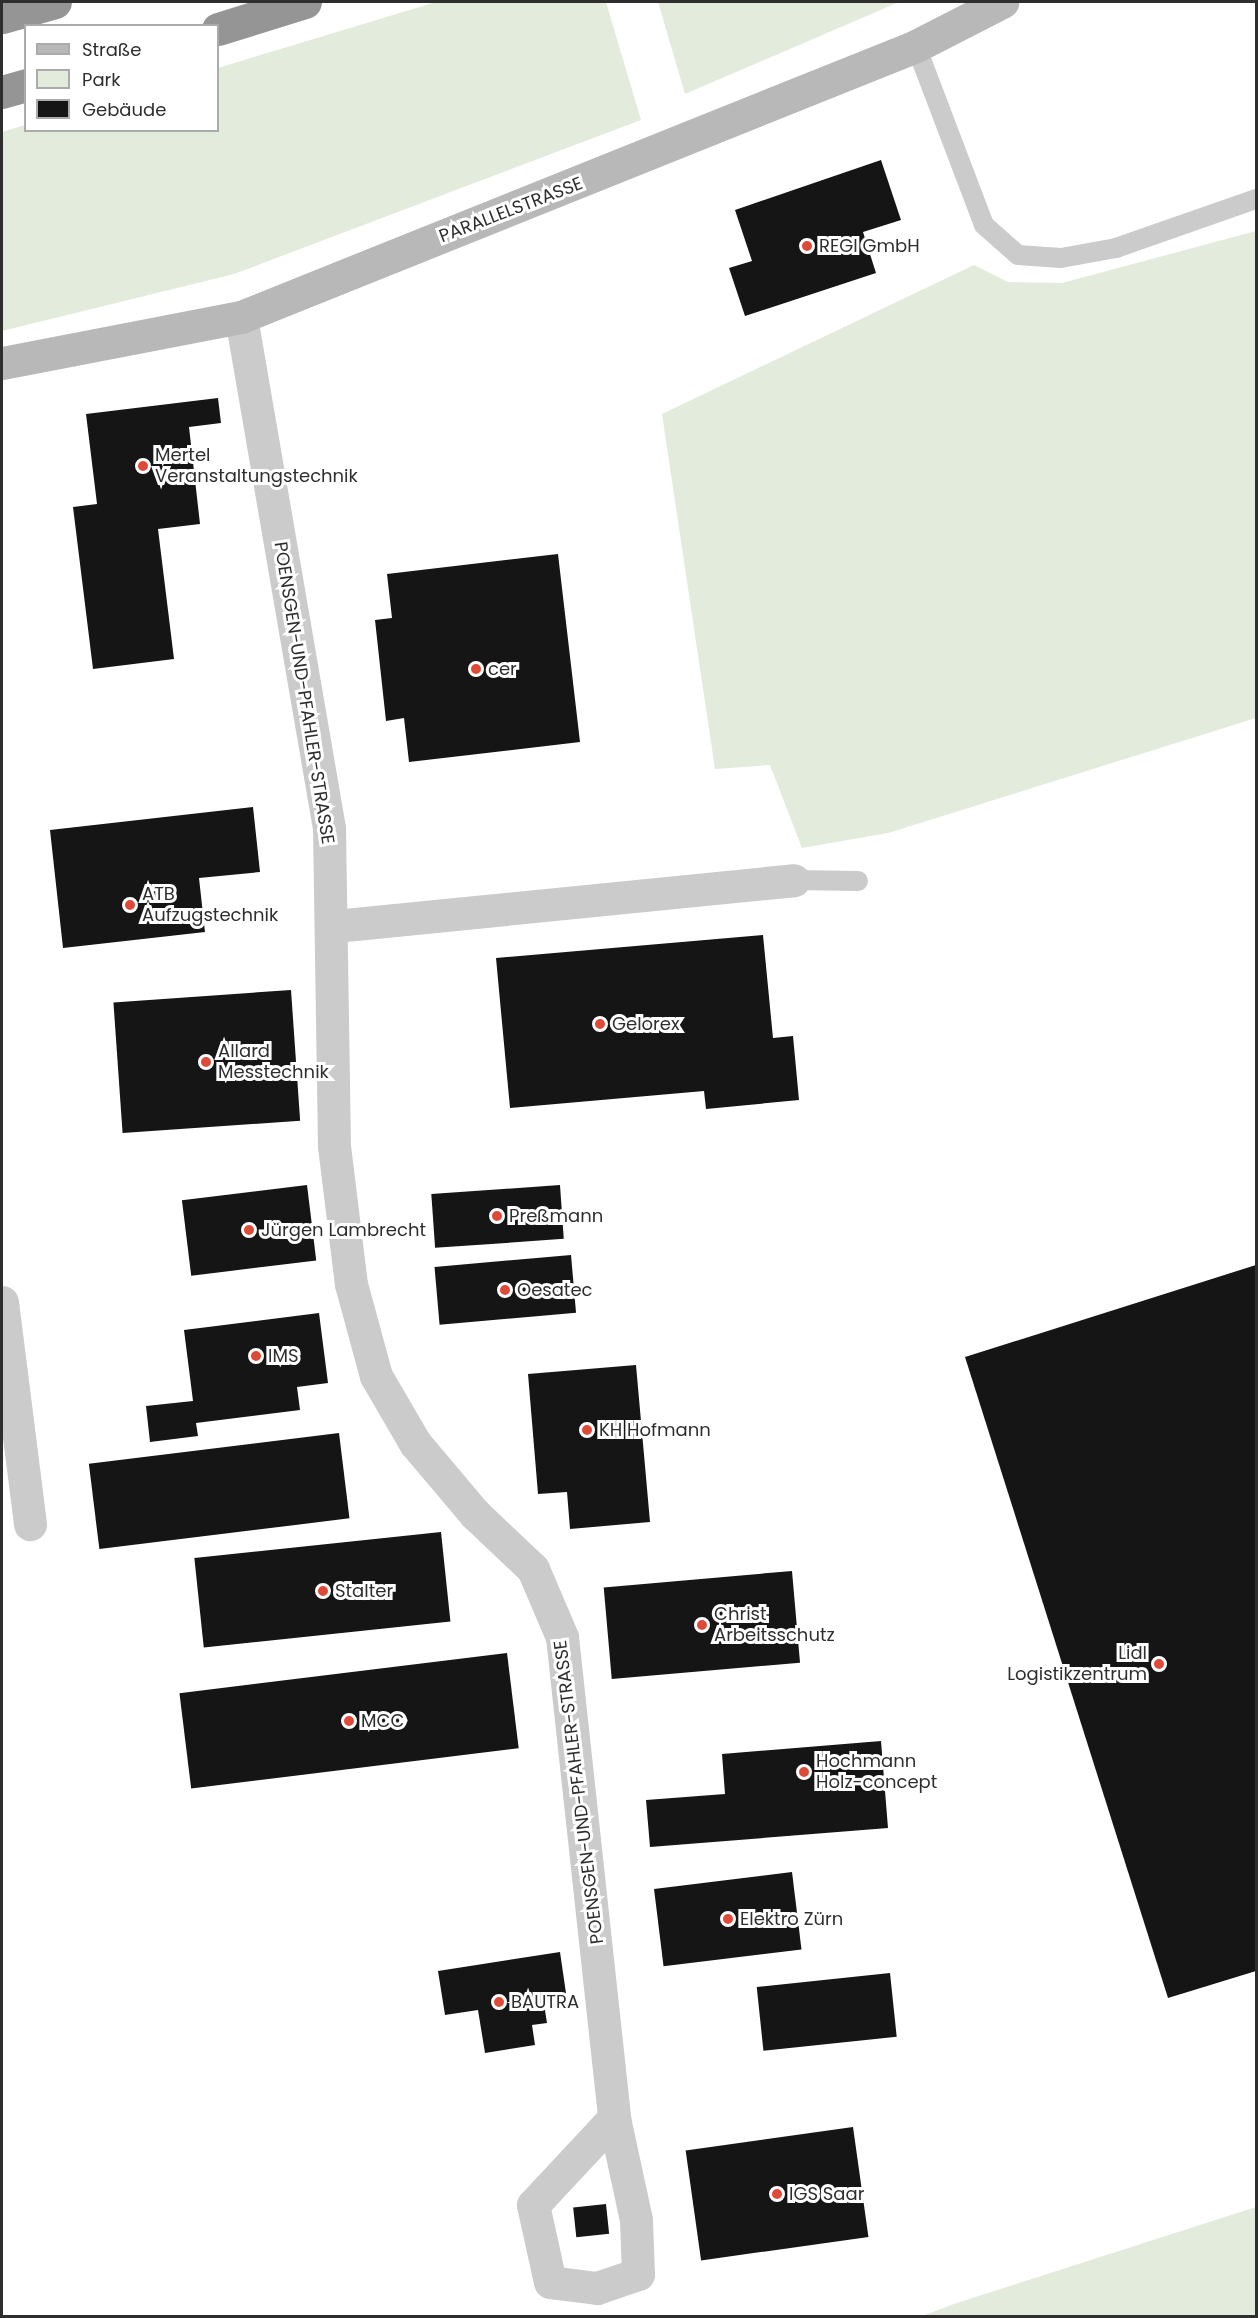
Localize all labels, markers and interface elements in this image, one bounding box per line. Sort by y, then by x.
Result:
legend [24,24,219,132]
text: Straße [82,37,141,62]
text: Park [82,67,121,92]
text: Gebäude [82,97,166,122]
street label: PARALLELSTRASSE [436,173,586,247]
place label: REGI GmbH [819,235,920,257]
marker: REGI GmbH [800,239,814,253]
place label: Mertel Veranstaltungstechnik [155,445,358,488]
marker: Mertel Veranstaltungstechnik [136,459,150,473]
street label: POENSGEN-UND-PFAHLER-STRASSE [269,540,339,846]
place label: cer [488,658,517,680]
marker: cer [469,662,483,676]
place label: ATB Aufzugstechnik [142,884,278,926]
marker: ATB Aufzugstechnik [123,898,137,912]
place label: Gelorex [612,1013,680,1035]
marker: Gelorex [593,1017,607,1031]
place label: Allard Messtechnik [218,1041,329,1084]
marker: Allard Messtechnik [199,1055,213,1069]
place label: Preßmann [509,1205,603,1227]
marker: Preßmann [490,1209,504,1223]
place label: Jürgen Lambrecht [261,1219,426,1241]
marker: Jürgen Lambrecht [242,1223,256,1237]
place label: Oesatec [517,1279,593,1301]
marker: Oesatec [498,1283,512,1297]
place label: IMS [268,1345,298,1367]
marker: IMS [249,1349,263,1363]
place label: KH Hofmann [599,1419,711,1441]
marker: KH Hofmann [580,1423,594,1437]
place label: Stalter [335,1580,393,1602]
marker: Stalter [316,1584,330,1598]
place label: Christ Arbeitsschutz [714,1604,835,1646]
marker: Christ Arbeitsschutz [695,1618,709,1632]
street label: POENSGEN-UND-PFAHLER-STRASSE [550,1639,608,1945]
place label: Lidl Logistikzentrum [1007,1643,1147,1686]
marker: Lidl Logistikzentrum [1152,1657,1166,1671]
place label: MCC [361,1710,404,1732]
marker: MCC [342,1714,356,1728]
place label: Hochmann Holz-concept [816,1751,937,1794]
marker: Hochmann Holz-concept [797,1765,811,1779]
place label: Elektro Zürn [740,1908,843,1930]
marker: Elektro Zürn [721,1912,735,1926]
place label: BAUTRA [511,1991,579,2013]
marker: BAUTRA [492,1995,506,2009]
place label: IGS Saar [789,2183,864,2205]
marker: IGS Saar [770,2187,784,2201]

